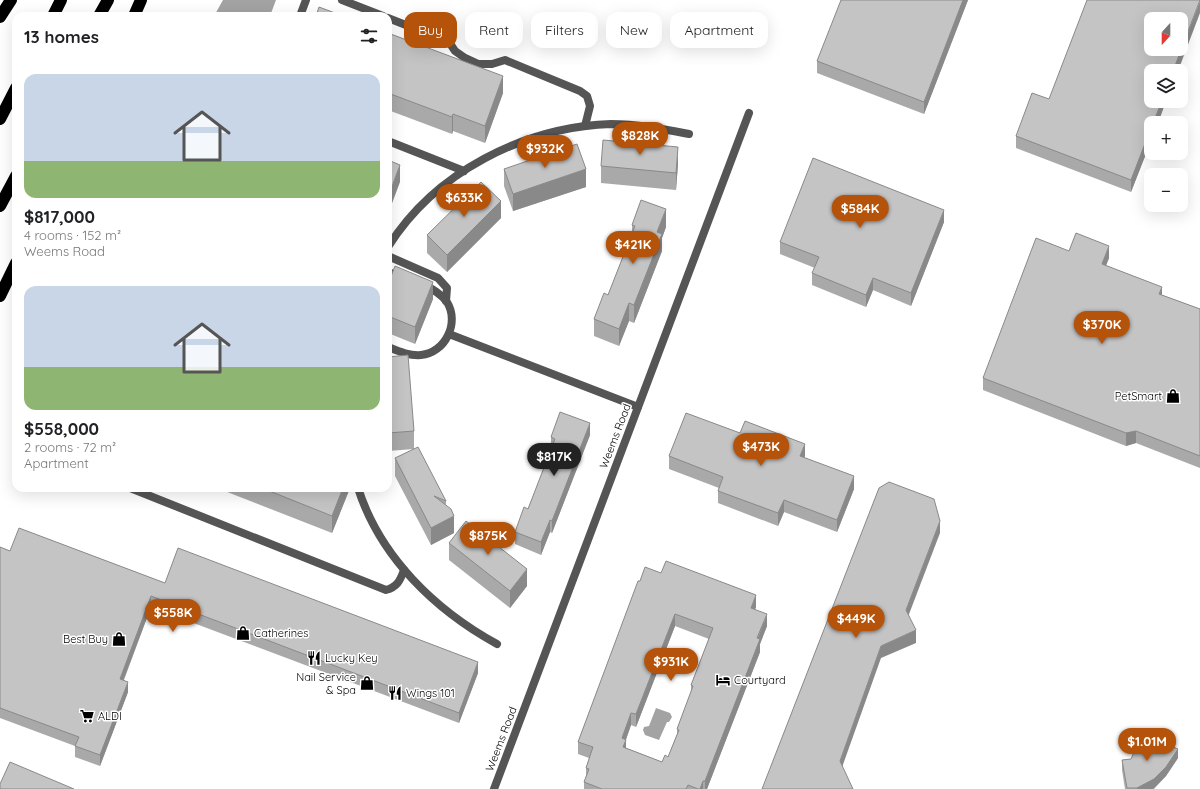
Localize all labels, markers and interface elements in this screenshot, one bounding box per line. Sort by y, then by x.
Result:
chip: Buy [404,12,457,48]
chip: Rent [465,12,523,48]
chip: Filters [531,12,598,48]
chip: New [606,12,662,48]
chip: Apartment [670,12,768,48]
north arrow [1144,12,1188,56]
map controls [1144,12,1188,212]
icon: filters [358,25,380,47]
text: 13 homes [24,26,99,47]
button: layers [1144,64,1188,108]
icon: home [166,100,238,172]
button: + [1144,116,1188,160]
pin: $828K [612,122,668,156]
text: $828K [621,127,659,143]
pin: $932K [517,135,573,169]
text: $932K [526,140,564,156]
button: − [1144,168,1188,212]
pin: $633K [436,184,492,218]
text: $633K [445,189,483,205]
pin: $584K [832,195,888,229]
text: $584K [841,200,879,216]
text: $817,000 [24,206,95,227]
text: 4 rooms · 152 m² [24,227,121,243]
pin: $421K [605,231,661,265]
text: $421K [615,236,651,252]
text: Weems Road [24,243,105,259]
pin: $370K [1074,311,1130,345]
icon: home [166,312,238,384]
text: $370K [1083,316,1121,332]
shop icon: PetSmart [1165,388,1181,404]
place label: PetSmart [1115,389,1162,403]
street label: Weems Road [596,402,634,470]
text: $558,000 [24,418,99,439]
pin: $473K [733,433,789,467]
text: $473K [742,438,780,454]
text: 2 rooms · 72 m² [24,439,116,455]
pin: $817K [526,443,582,477]
text: $817K [536,448,572,464]
text: Apartment [24,455,89,471]
pin: $875K [460,522,516,556]
text: $875K [469,527,507,543]
pin: $558K [145,599,201,633]
text: $558K [154,604,192,620]
pin: $449K [828,605,884,639]
text: $449K [837,610,875,626]
shop icon: Catherines [235,625,251,641]
place label: Catherines [254,626,308,640]
shop icon: Best Buy [111,631,127,647]
place label: Best Buy [63,632,108,646]
pin: $931K [643,648,699,682]
restaurant icon: Lucky Key [306,650,322,666]
place label: Lucky Key [325,651,378,665]
text: $931K [653,653,689,669]
place label: Nail Service & Spa [296,670,356,697]
hotel icon: Courtyard [715,672,731,688]
place label: Courtyard [734,673,786,687]
shop icon: Nail Service & Spa [359,675,375,691]
restaurant icon: Wings 101 [387,685,403,701]
place label: Wings 101 [406,686,455,700]
street label: Weems Road [482,705,520,773]
supermarket icon: ALDI [79,708,95,724]
place label: ALDI [98,709,122,723]
pin: $1.01M [1114,728,1180,762]
text: $1.01M [1127,733,1167,749]

